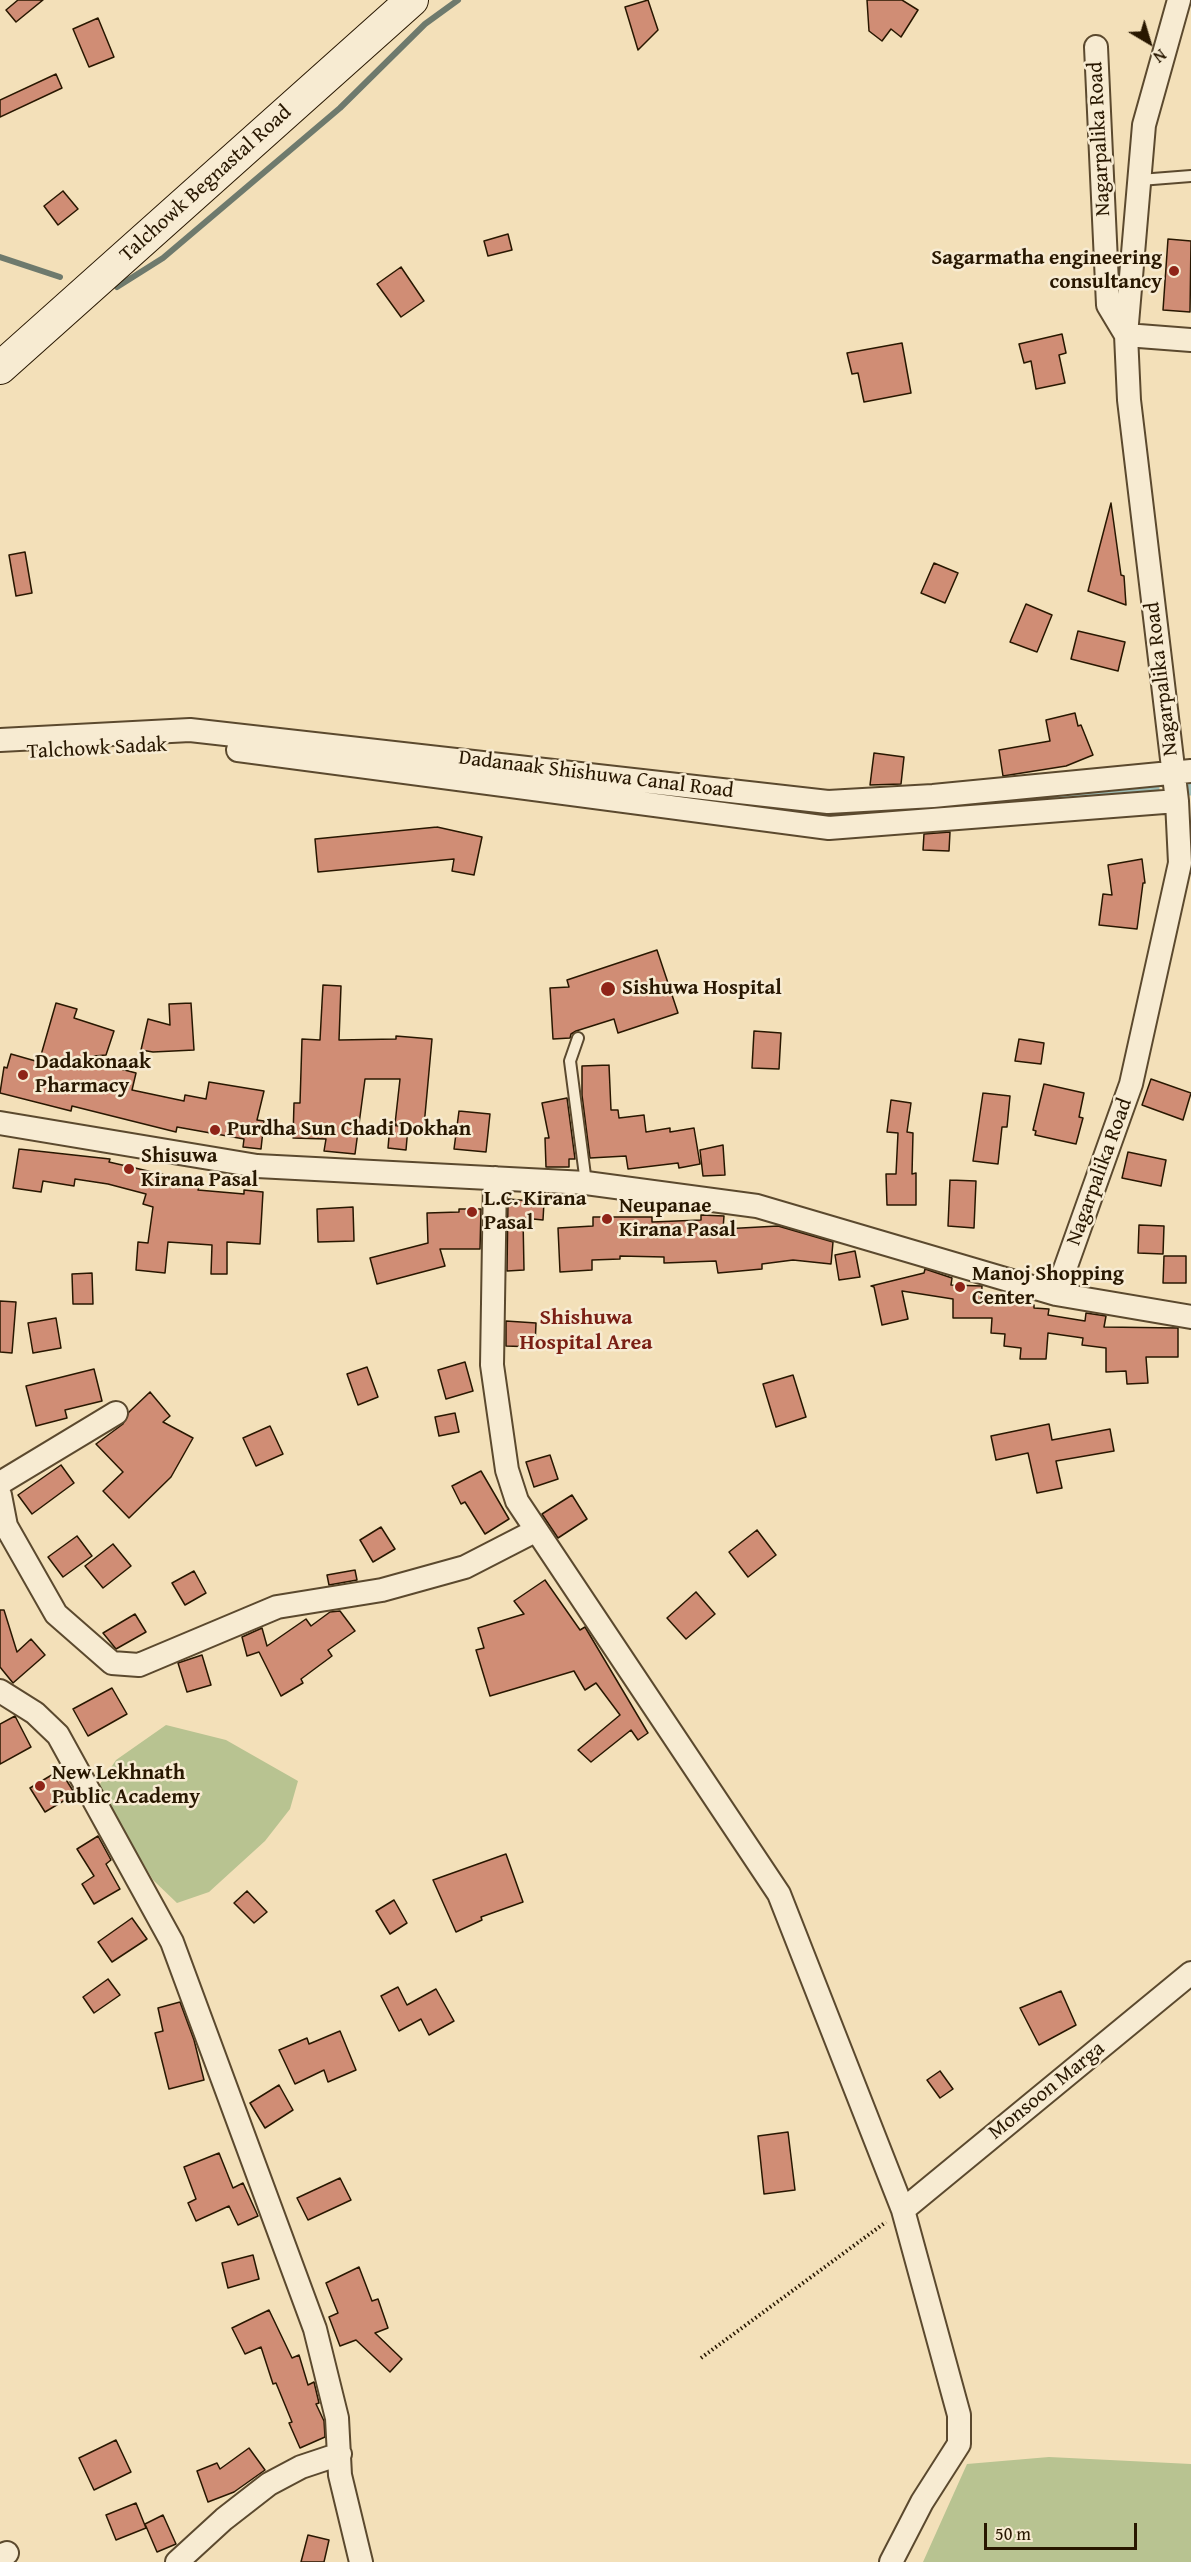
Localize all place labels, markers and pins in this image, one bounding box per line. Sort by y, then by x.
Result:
place label: Sagarmatha engineering consultancy [931,246,1162,296]
marker: Sagarmatha engineering consultancy [1167,264,1181,278]
place label: Sishuwa Hospital [622,976,782,1002]
marker: Sishuwa Hospital [599,980,617,998]
place label: Dadakonaak Pharmacy [35,1050,151,1100]
marker: Dadakonaak Pharmacy [16,1068,30,1082]
place label: Purdha Sun Chadi Dokhan [227,1117,471,1143]
marker: Purdha Sun Chadi Dokhan [208,1123,222,1137]
place label: Shisuwa Kirana Pasal [141,1144,258,1194]
marker: Shisuwa Kirana Pasal [122,1162,136,1176]
place label: L.C. Kirana Pasal [484,1187,586,1237]
place label: Neupanae Kirana Pasal [619,1194,736,1244]
marker: L.C. Kirana Pasal [465,1205,479,1219]
marker: Neupanae Kirana Pasal [600,1212,614,1226]
place label: Manoj Shopping Center [972,1262,1124,1312]
marker: Manoj Shopping Center [953,1280,967,1294]
place label: New Lekhnath Public Academy [52,1761,200,1811]
marker: New Lekhnath Public Academy [33,1779,47,1793]

